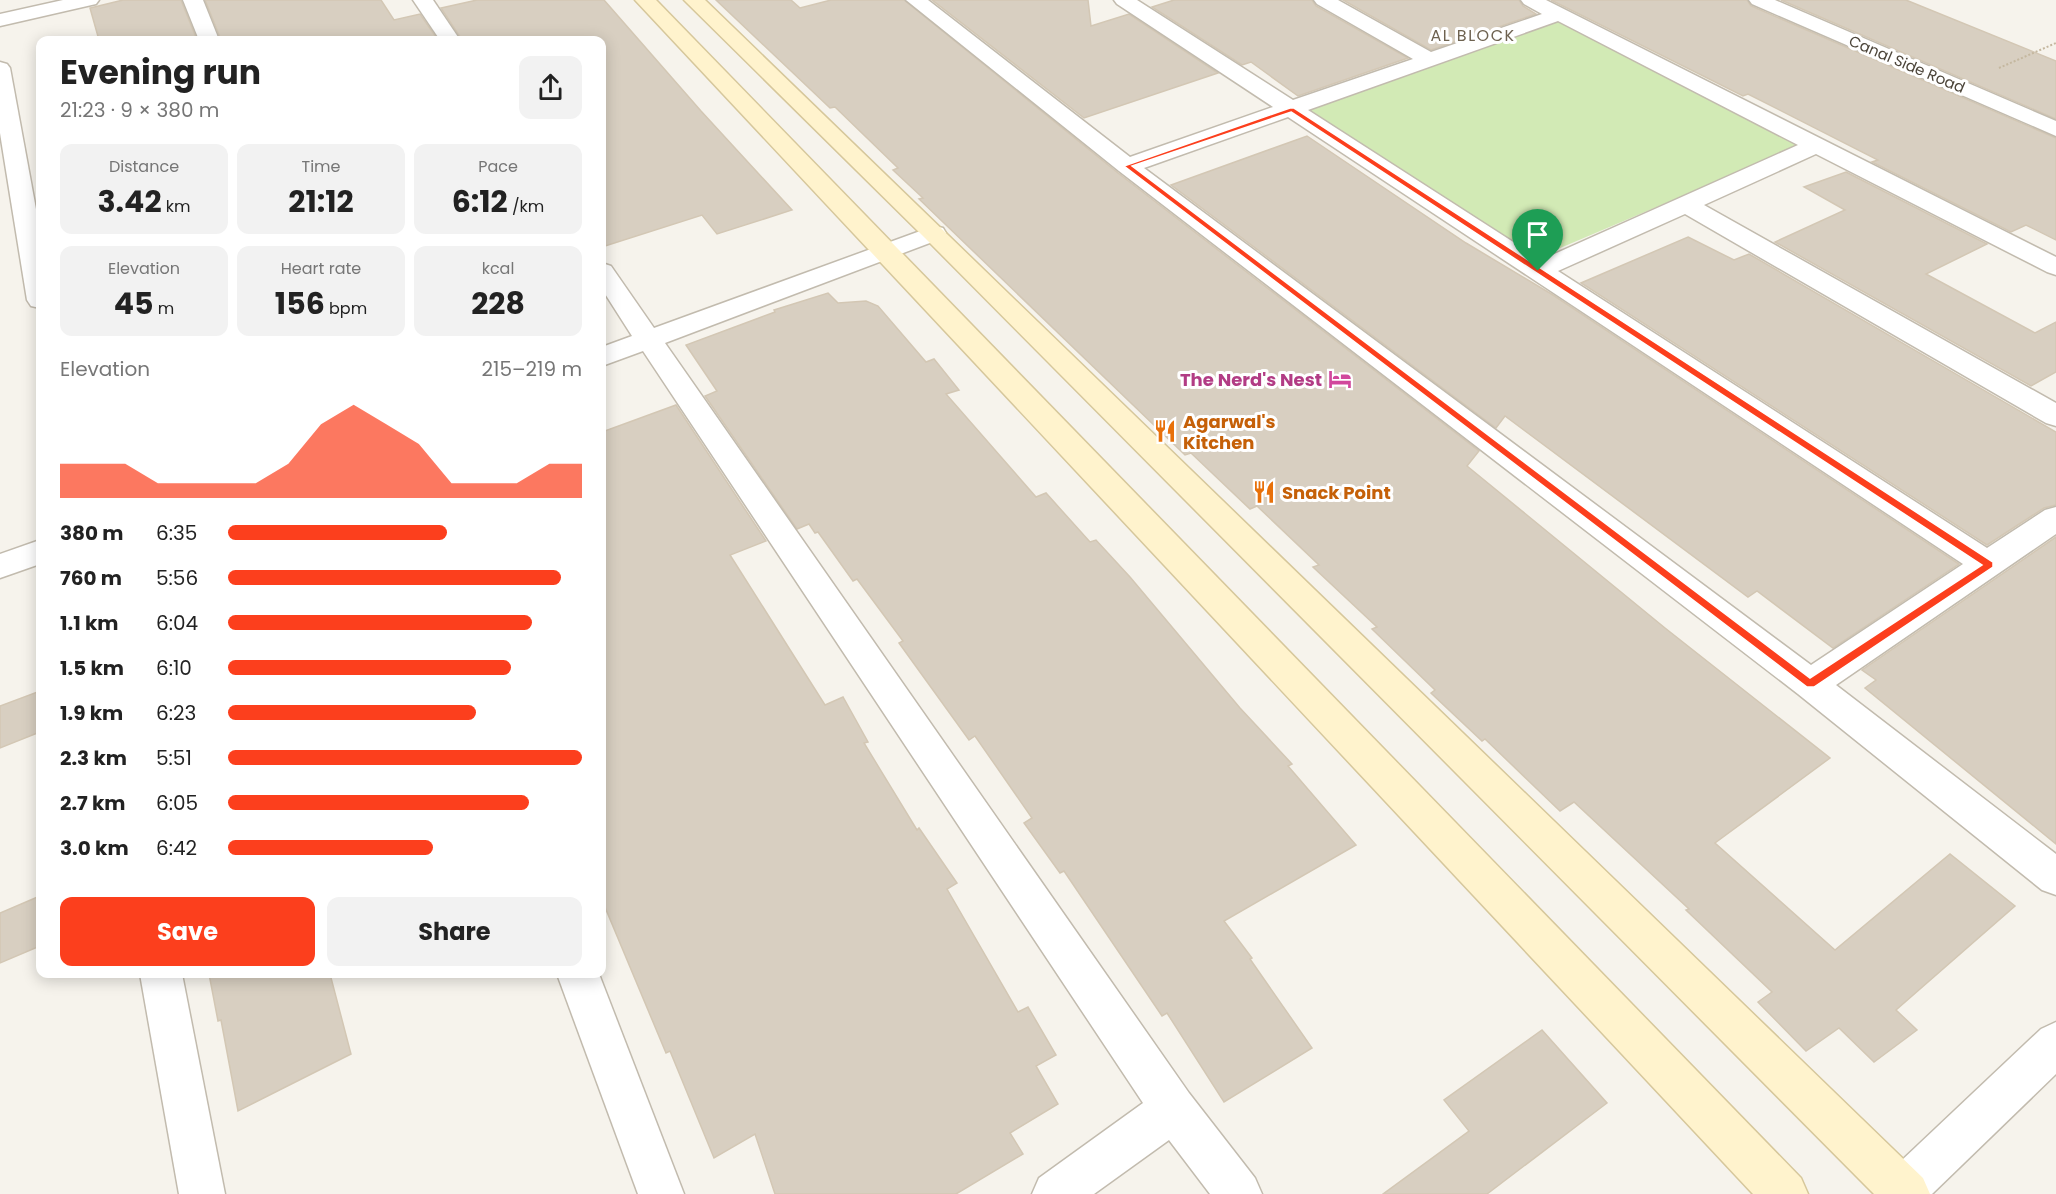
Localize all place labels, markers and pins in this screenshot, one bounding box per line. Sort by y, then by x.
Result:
pin [1512,209,1563,271]
hotel icon: The Nerd's Nest [1327,366,1353,392]
place label: The Nerd's Nest [1180,367,1322,392]
place label: Agarwal's Kitchen [1183,409,1276,455]
restaurant icon: Agarwal's Kitchen [1152,418,1178,444]
restaurant icon: Snack Point [1251,479,1277,505]
place label: Snack Point [1282,480,1391,505]

